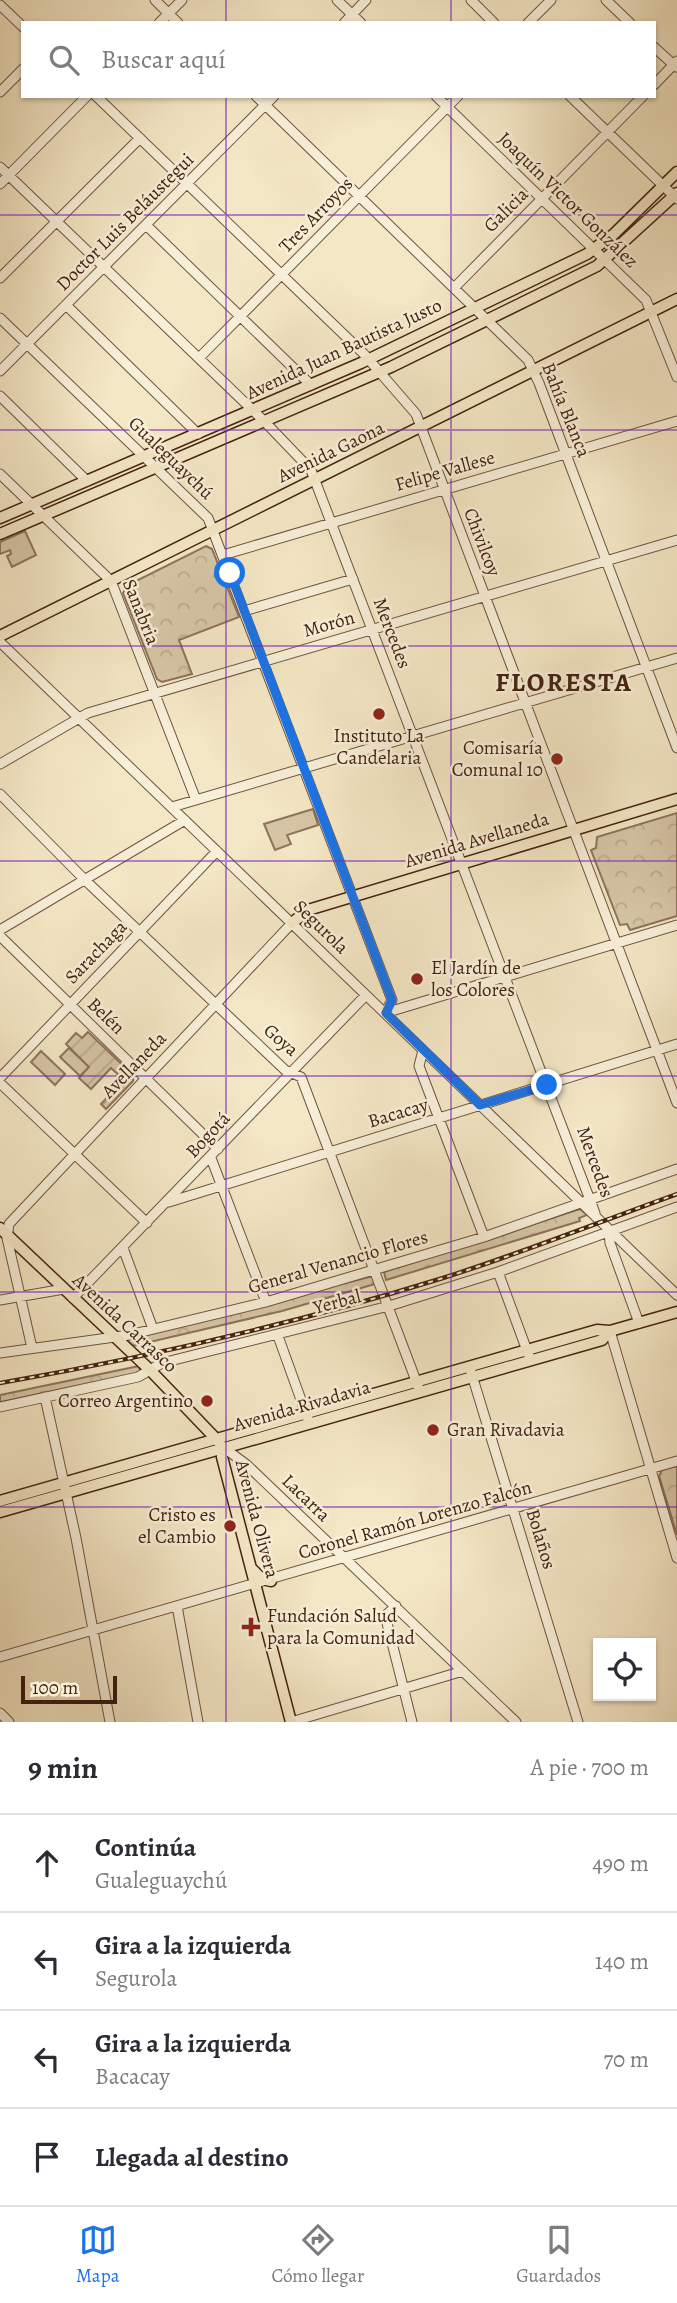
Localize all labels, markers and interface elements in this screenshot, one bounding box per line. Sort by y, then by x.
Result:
search box [21,21,656,98]
icon: search [45,41,83,79]
text: Buscar aquí [101,42,226,77]
street label: Joaquín Victor González [492,126,644,274]
street label: Doctor Luis Beláustegui [50,147,200,297]
street label: Tres Arroyos [273,171,359,259]
street label: Galicia [478,182,534,238]
street label: Avenida Juan Bautista Justo [241,292,446,406]
street label: Bahía Blanca [535,359,597,461]
street label: Gualeguaychú [123,411,220,506]
street label: Avenida Gaona [272,415,389,490]
street label: Felipe Vallese [392,444,498,498]
street label: Chivilcoy [457,504,507,580]
route start [214,557,245,588]
street label: Sanabria [116,575,166,649]
street label: Mercedes [367,594,417,672]
street label: Morón [300,604,358,644]
district label: FLORESTA [495,665,633,700]
marker: Instituto La Candelaria [371,706,387,722]
place label: Instituto La Candelaria [334,723,425,771]
place label: Comisaría Comunal 10 [452,735,543,783]
marker: Comisaría Comunal 10 [549,751,565,767]
street label: Avenida Avellaneda [401,806,552,875]
street label: Segurola [288,894,355,960]
street label: Sarachaga [59,914,133,990]
place label: El Jardín de los Colores [431,955,521,1003]
marker: El Jardín de los Colores [409,971,425,987]
street label: Belén [81,992,131,1040]
street label: Goya [258,1018,304,1063]
street label: Avellaneda [95,1026,172,1105]
route end [531,1069,562,1100]
street label: Bacacay [365,1091,432,1134]
street label: Bogotá [180,1106,236,1164]
street label: Mercedes [570,1123,620,1201]
street label: General Venancio Flores [245,1224,431,1300]
street label: Avenida Carrasco [66,1267,183,1378]
street label: Yerbal [309,1283,364,1321]
street label: Avenida Rivadavia [230,1374,374,1438]
place label: Correo Argentino [58,1388,193,1414]
marker: Correo Argentino [199,1393,215,1409]
place label: Gran Rivadavia [447,1417,565,1443]
marker: Gran Rivadavia [425,1422,441,1438]
street label: Avenida Olivera [228,1456,285,1581]
street label: Lacarra [276,1468,336,1528]
street label: Coronel Ramón Lorenzo Falcón [295,1474,535,1566]
place label: Cristo es el Cambio [138,1502,216,1550]
street label: Bolaños [520,1506,562,1572]
marker: Cristo es el Cambio [222,1518,238,1534]
place label: Fundación Salud para la Comunidad [267,1603,416,1651]
marker: Fundación Salud para la Comunidad [241,1617,261,1637]
map controls [593,1638,656,1701]
button: locate [593,1638,656,1701]
scale bar [21,1673,117,1705]
text: 100 m [32,1675,78,1701]
text: 9 min [28,1748,98,1788]
text: A pie · 700 m [531,1752,649,1783]
text: Continúa [95,1830,196,1865]
icon: ahead [28,1844,66,1882]
text: 490 m [592,1848,649,1879]
text: Gualeguaychú [95,1865,227,1896]
text: Gira a la izquierda [95,1928,291,1963]
icon: left [28,1942,66,1980]
text: 140 m [595,1946,649,1977]
text: Segurola [95,1963,177,1994]
text: Gira a la izquierda [95,2026,291,2061]
icon: left [28,2040,66,2078]
text: 70 m [603,2044,649,2075]
text: Bacacay [95,2061,170,2092]
icon: arrive [28,2138,66,2176]
text: Llegada al destino [95,2140,289,2175]
tab: Mapa [76,2221,120,2289]
tab: Cómo llegar [271,2221,364,2289]
tab: Guardados [516,2221,601,2289]

